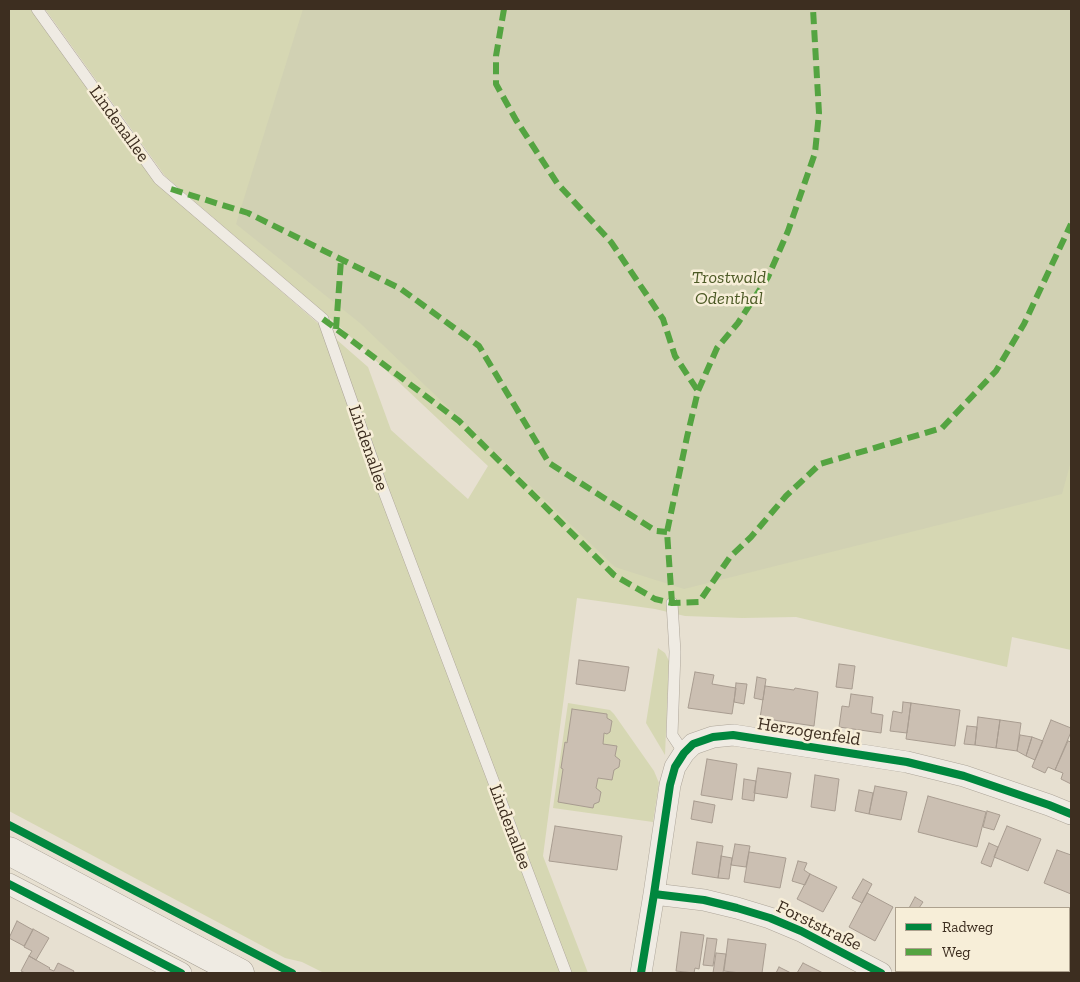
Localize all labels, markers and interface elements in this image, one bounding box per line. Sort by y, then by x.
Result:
street label: Lindenallee [84,82,154,166]
park label: Trostwald Odenthal [692,267,766,310]
street label: Lindenallee [343,402,393,494]
street label: Herzogenfeld [756,713,862,751]
street label: Lindenallee [484,782,536,872]
street label: Forststraße [773,896,865,956]
legend [895,907,1070,972]
text: Radweg [942,918,993,936]
text: Weg [942,943,971,961]

